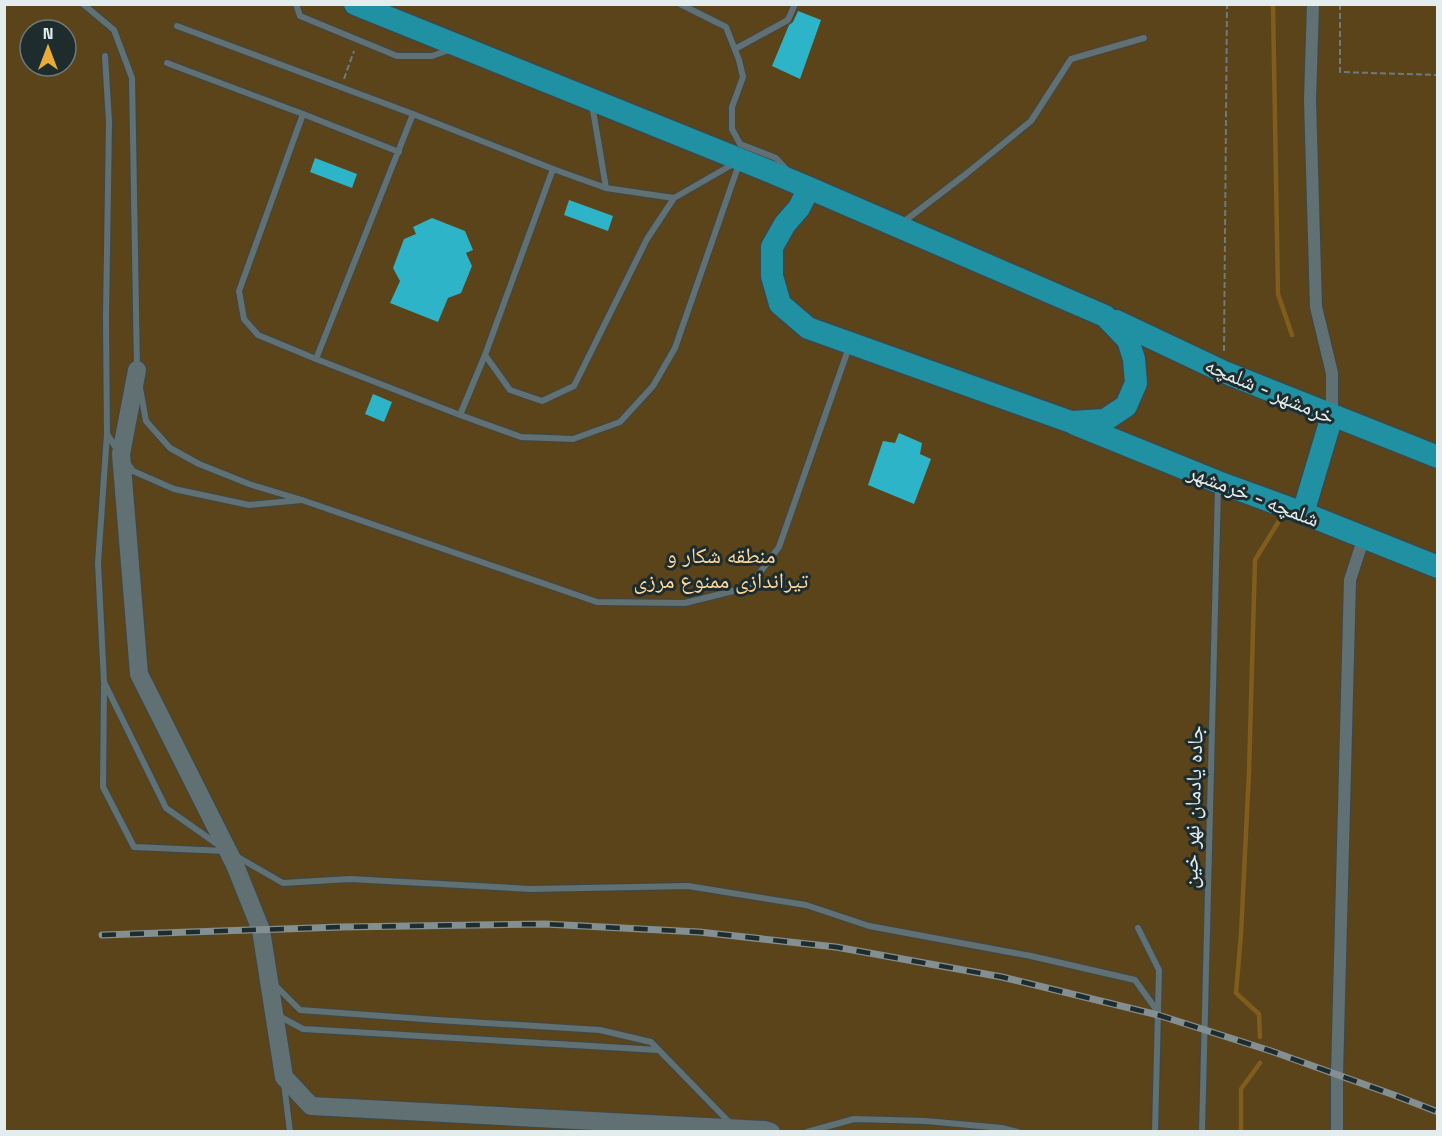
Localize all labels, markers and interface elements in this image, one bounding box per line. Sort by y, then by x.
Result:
north arrow [18,18,78,78]
text: N [43,23,53,44]
street label: خرمشهر - شلمچه [1201,350,1339,430]
street label: شلمچه - خرمشهر [1183,457,1324,533]
park label: منطقه شکار و تیراندازی ممنوع مرزی [634,541,809,594]
street label: جاده یادمان نهر خین [1175,725,1209,889]

